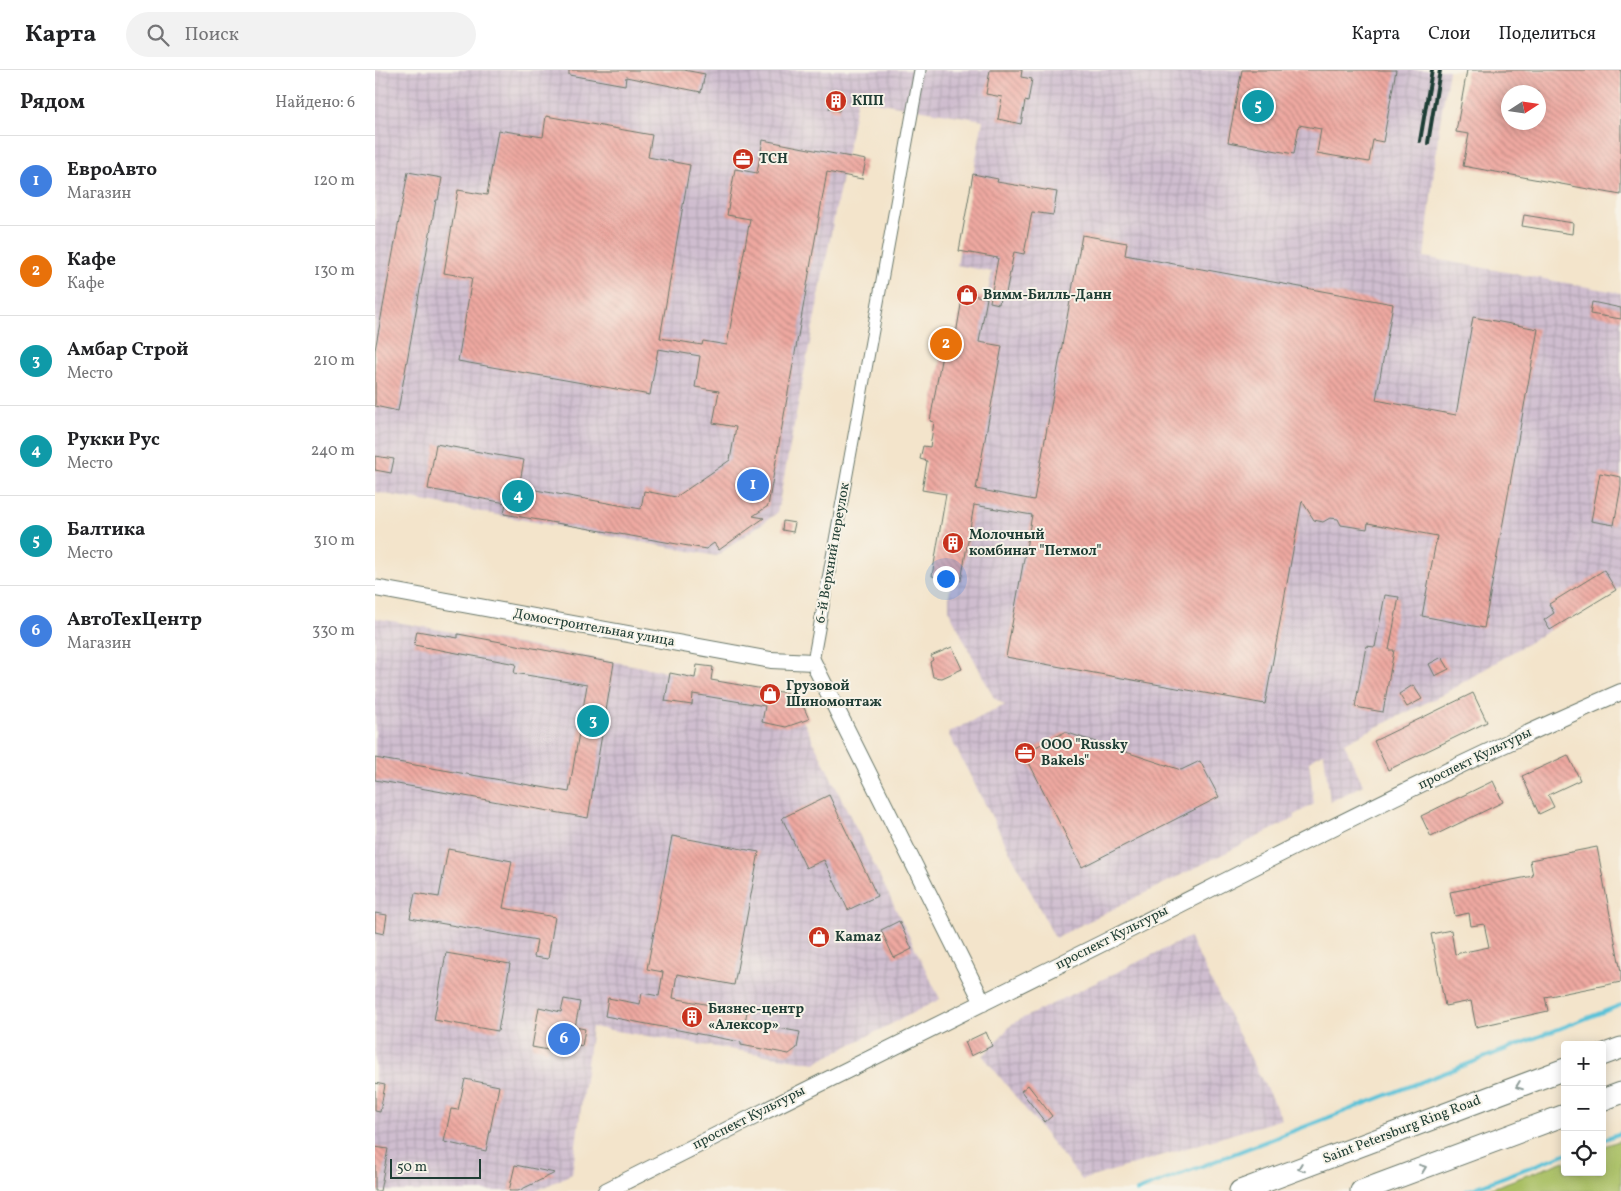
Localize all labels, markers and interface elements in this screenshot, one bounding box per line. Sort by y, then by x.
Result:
search box [126,12,476,57]
text: Карта [25,18,96,52]
icon: search [144,21,172,49]
text: Поиск [184,22,239,48]
text: Карта [1352,22,1400,47]
text: Слои [1428,22,1470,47]
text: Поделиться [1498,22,1596,47]
north arrow [1501,85,1546,130]
pin: 5 [1242,87,1274,125]
text: Рядом [20,88,85,117]
building icon: КПП [824,89,848,113]
text: Найдено: 6 [275,92,355,114]
place label: КПП [852,92,884,111]
office icon: ТСН [731,147,755,171]
place label: ТСН [759,150,788,169]
text: ЕвроАвто [67,157,157,183]
text: 1 [33,170,39,192]
text: 120 m [313,170,355,192]
text: Магазин [67,183,131,205]
text: Кафе [67,247,116,273]
text: 2 [32,260,40,282]
text: 130 m [314,260,355,282]
text: Кафе [67,273,105,295]
shop icon: Вимм-Билль-Данн [955,283,979,307]
place label: Вимм-Билль-Данн [983,286,1112,305]
pin: 2 [930,325,962,363]
text: Амбар Строй [67,337,189,363]
text: 3 [32,350,40,372]
text: 210 m [313,350,355,372]
text: Место [67,363,113,385]
text: Рукки Рус [67,427,160,453]
text: 4 [31,440,41,462]
text: 240 m [311,440,355,462]
text: Место [67,453,113,475]
pin: 1 [737,466,769,504]
pin: 4 [502,477,534,515]
street label: 6-й Верхний переулок [811,481,855,625]
text: Балтика [67,517,145,543]
place label: Молочный комбинат "Петмол" [969,526,1102,561]
text: 5 [32,530,40,552]
text: 310 m [314,530,355,552]
building icon: Молочный комбинат "Петмол" [941,531,965,555]
text: Место [67,543,113,565]
your location [933,566,959,592]
street label: Домостроительная улица [512,604,676,652]
text: АвтоТехЦентр [67,607,202,633]
text: 6 [32,620,40,642]
text: 330 m [312,620,355,642]
text: Магазин [67,633,131,655]
place label: Грузовой Шиномонтаж [786,677,882,712]
shop icon: Грузовой Шиномонтаж [758,682,782,706]
pin: 3 [577,702,609,740]
street label: проспект Культуры [1415,723,1535,795]
place label: ООО "Russky Bakels" [1041,736,1128,771]
office icon: ООО "Russky Bakels" [1013,741,1037,765]
street label: проспект Культуры [1052,901,1172,975]
shop icon: Kamaz [807,925,831,949]
place label: Kamaz [835,928,881,947]
place label: Бизнес-центр «Алексор» [708,1000,804,1035]
building icon: Бизнес-центр «Алексор» [680,1005,704,1029]
pin: 6 [548,1020,580,1058]
map controls [1561,1041,1606,1176]
button: + [1561,1041,1606,1086]
one-way arrow [1515,1080,1524,1091]
street label: проспект Культуры [689,1081,809,1155]
button: − [1561,1086,1606,1131]
street label: Saint Petersburg Ring Road [1320,1091,1484,1169]
button: locate [1561,1131,1606,1176]
scale bar [390,1156,481,1179]
text: 50 m [397,1158,427,1177]
one-way arrow [1298,1162,1306,1172]
one-way arrow [1418,1164,1426,1174]

